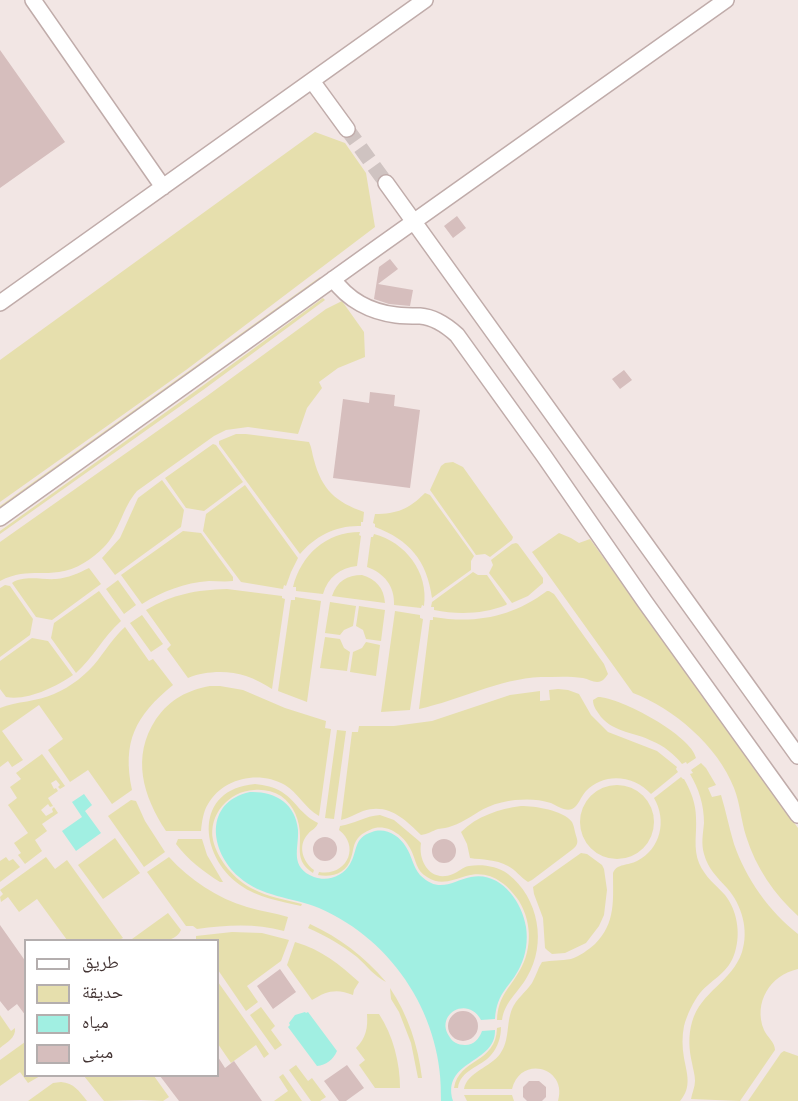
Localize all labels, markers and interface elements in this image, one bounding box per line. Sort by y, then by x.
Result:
legend [24,939,219,1077]
text: طريق [82,950,119,973]
text: حديقة [82,980,123,1003]
text: مياه [82,1010,109,1033]
text: مبنى [82,1040,113,1063]

